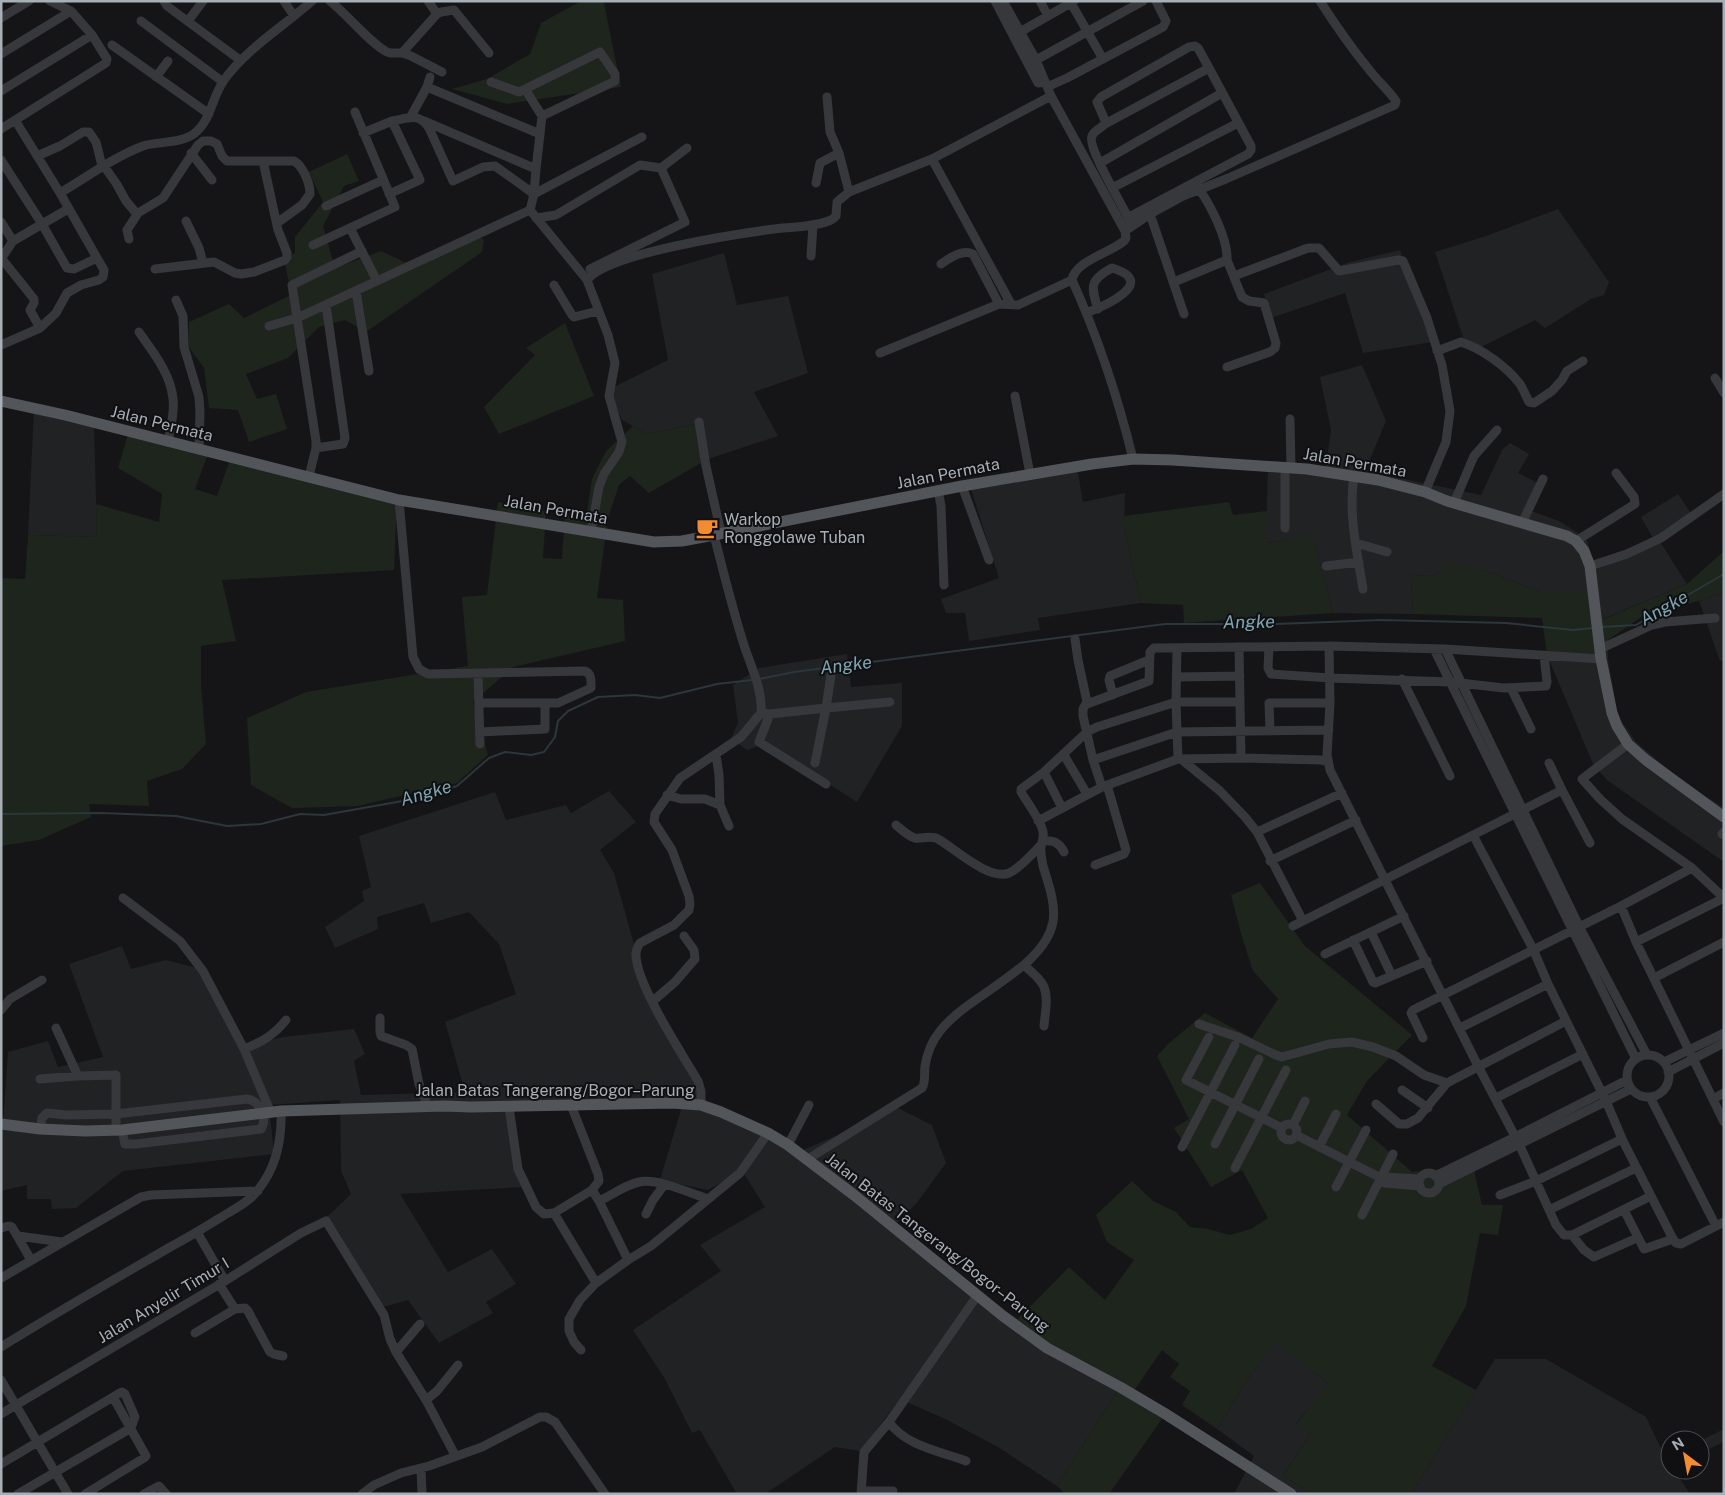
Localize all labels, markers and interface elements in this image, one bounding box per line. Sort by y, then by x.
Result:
street label: Jalan Permata [109,402,215,445]
street label: Jalan Permata [1302,444,1408,481]
street label: Jalan Permata [895,454,1001,493]
street label: Jalan Permata [503,491,609,528]
place label: Warkop Ronggolawe Tuban [724,510,865,547]
cafe icon: Warkop Ronggolawe Tuban [694,515,720,541]
water label: Angke [1636,586,1692,629]
water label: Angke [1223,611,1275,632]
water label: Angke [819,651,873,678]
water label: Angke [398,775,454,810]
street label: Jalan Batas Tangerang/Bogor–Parung [415,1081,695,1100]
street label: Jalan Batas Tangerang/Bogor–Parung [822,1149,1054,1336]
street label: Jalan Anyelir Timur I [94,1254,232,1347]
north arrow [1660,1430,1710,1480]
text: N [1669,1434,1687,1454]

